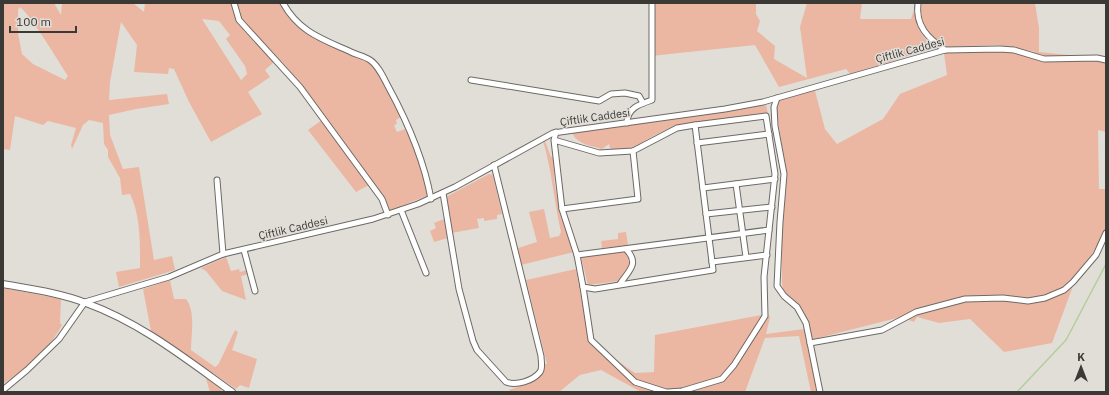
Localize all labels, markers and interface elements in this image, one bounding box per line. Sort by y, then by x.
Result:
scale bar [10,8,76,34]
text: 100 m [16,14,51,29]
street label: Çiftlik Caddesi [874,34,946,66]
street label: Çiftlik Caddesi [559,105,631,129]
street label: Çiftlik Caddesi [257,213,329,243]
north arrow [1061,347,1101,387]
text: K [1077,350,1085,364]

